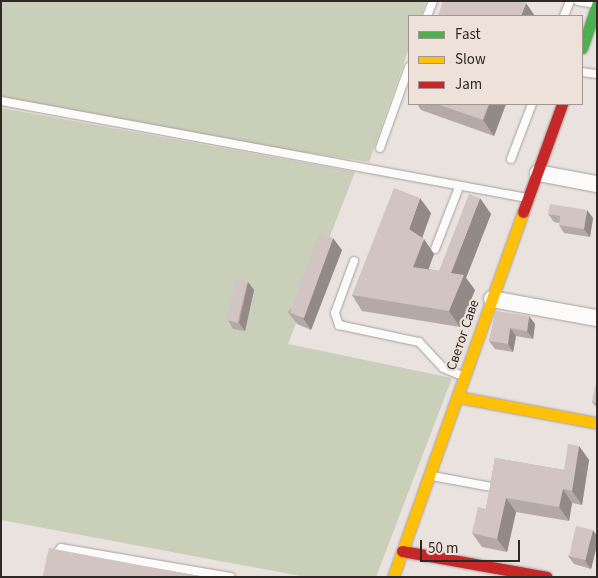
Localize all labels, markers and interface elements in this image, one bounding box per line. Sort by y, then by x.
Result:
legend [408,15,583,105]
text: Fast [455,24,481,45]
text: Slow [455,49,486,70]
text: Jam [455,74,482,95]
street label: Светог Саве [443,298,483,372]
scale bar [423,530,523,562]
text: 50 m [428,538,458,559]

